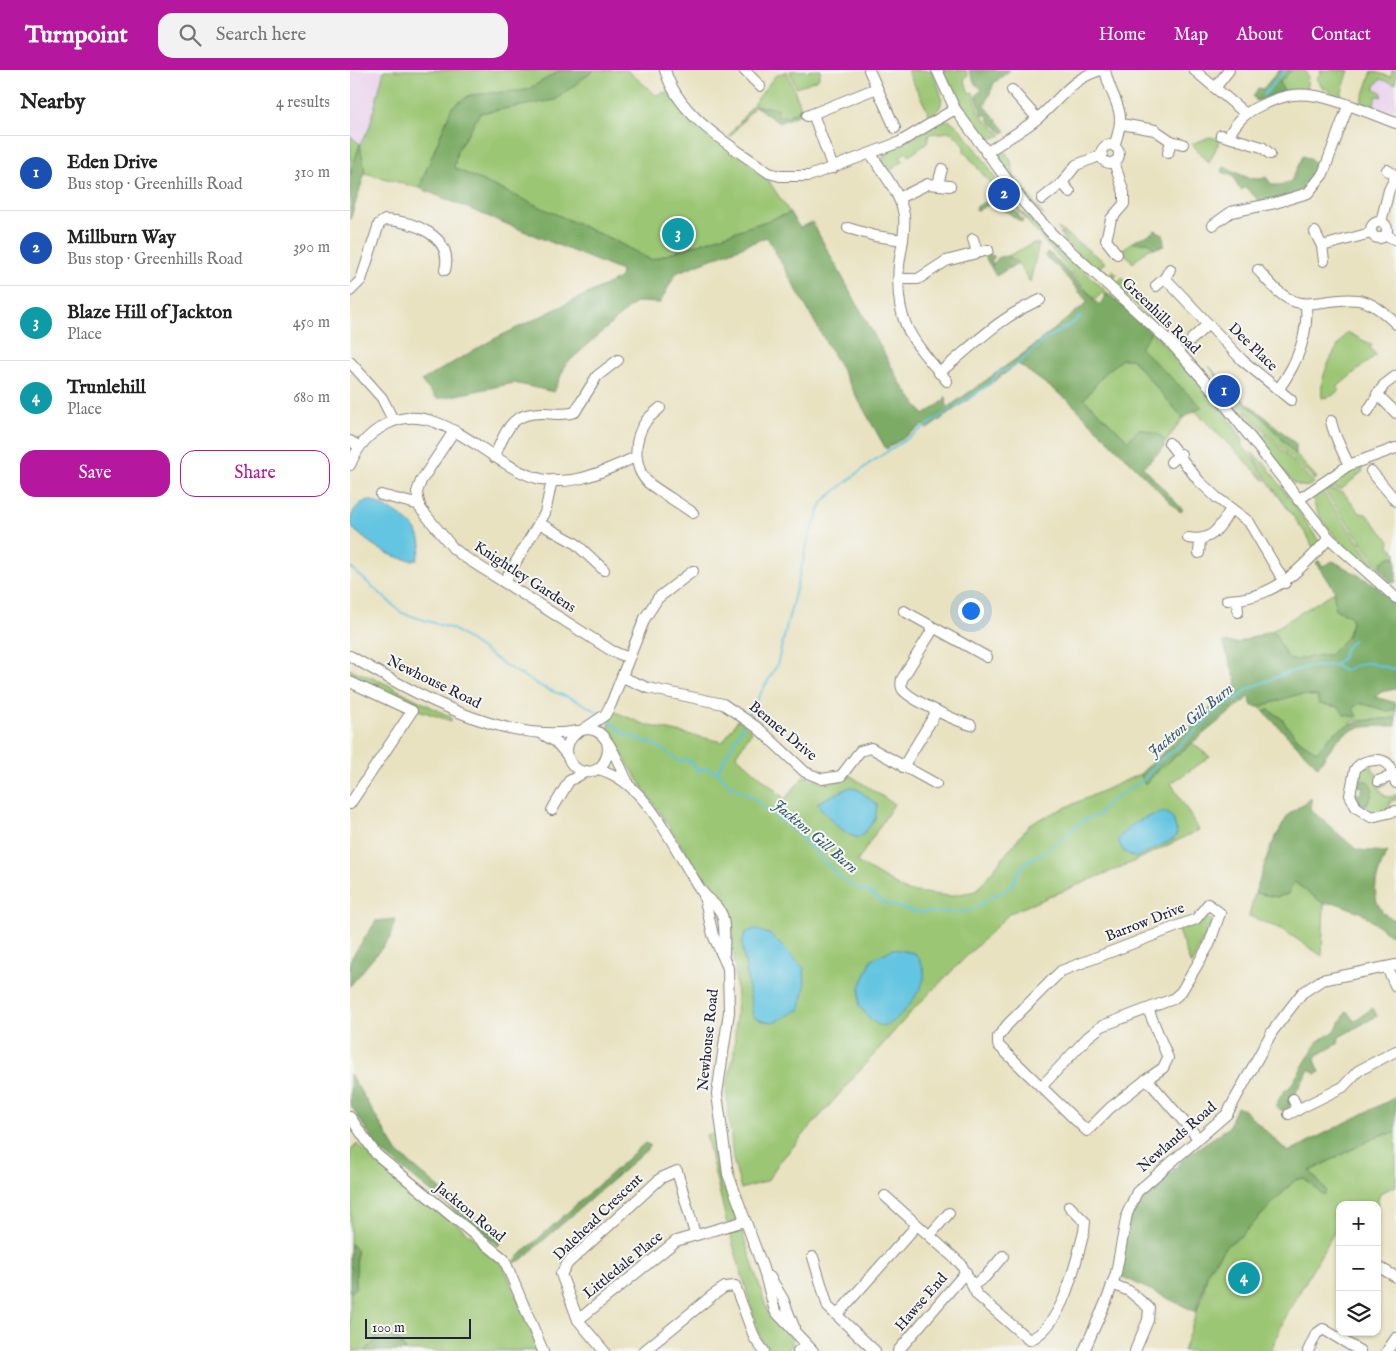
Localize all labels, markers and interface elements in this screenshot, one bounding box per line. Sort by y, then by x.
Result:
search box [158,13,508,58]
text: Turnpoint [25,20,128,51]
icon: search [176,21,204,49]
text: Search here [216,23,306,47]
text: Home [1099,24,1146,47]
text: Map [1174,24,1208,47]
text: About [1236,24,1283,47]
text: Contact [1311,24,1371,47]
text: Nearby [20,89,85,116]
text: 4 results [276,93,330,113]
text: Eden Drive [67,151,158,175]
text: 1 [33,163,39,183]
text: 310 m [294,163,330,183]
text: Bus stop · Greenhills Road [67,175,243,195]
pin: 2 [988,175,1020,213]
pin: 3 [662,215,694,253]
text: Millburn Way [67,226,176,250]
text: 2 [32,238,40,258]
text: 390 m [293,238,330,258]
text: Bus stop · Greenhills Road [67,250,243,270]
street label: Greenhills Road [1118,274,1205,359]
text: Blaze Hill of Jackton [67,301,232,325]
text: 3 [33,313,39,333]
text: 450 m [293,313,330,333]
street label: Dee Place [1224,319,1282,375]
text: Place [67,325,102,345]
pin: 1 [1208,372,1240,410]
text: Trunlehill [67,376,146,400]
text: 4 [32,388,40,408]
text: 680 m [293,388,330,408]
text: Place [67,400,102,420]
button: Save [20,450,170,497]
button: Share [180,450,330,497]
street label: Knightley Gardens [470,537,580,617]
your location [958,598,984,624]
street label: Newhouse Road [384,651,485,713]
water label: Jackton Gill Burn [1144,679,1238,763]
street label: Bennet Drive [745,697,821,765]
water label: Jackton Gill Burn [768,795,862,879]
street label: Barrow Drive [1103,898,1187,946]
street label: Newhouse Road [693,987,723,1092]
street label: Newlands Road [1134,1097,1221,1176]
street label: Dalehead Crescent [549,1170,647,1264]
street label: Jackton Road [429,1177,510,1247]
map controls [1336,1201,1381,1336]
button: + [1336,1201,1381,1246]
street label: Littledale Place [579,1227,667,1303]
button: − [1336,1246,1381,1291]
pin: 4 [1228,1259,1260,1297]
street label: Hawse End [891,1268,952,1335]
button: layers [1336,1291,1381,1336]
scale bar [365,1316,471,1339]
text: 100 m [372,1319,405,1337]

